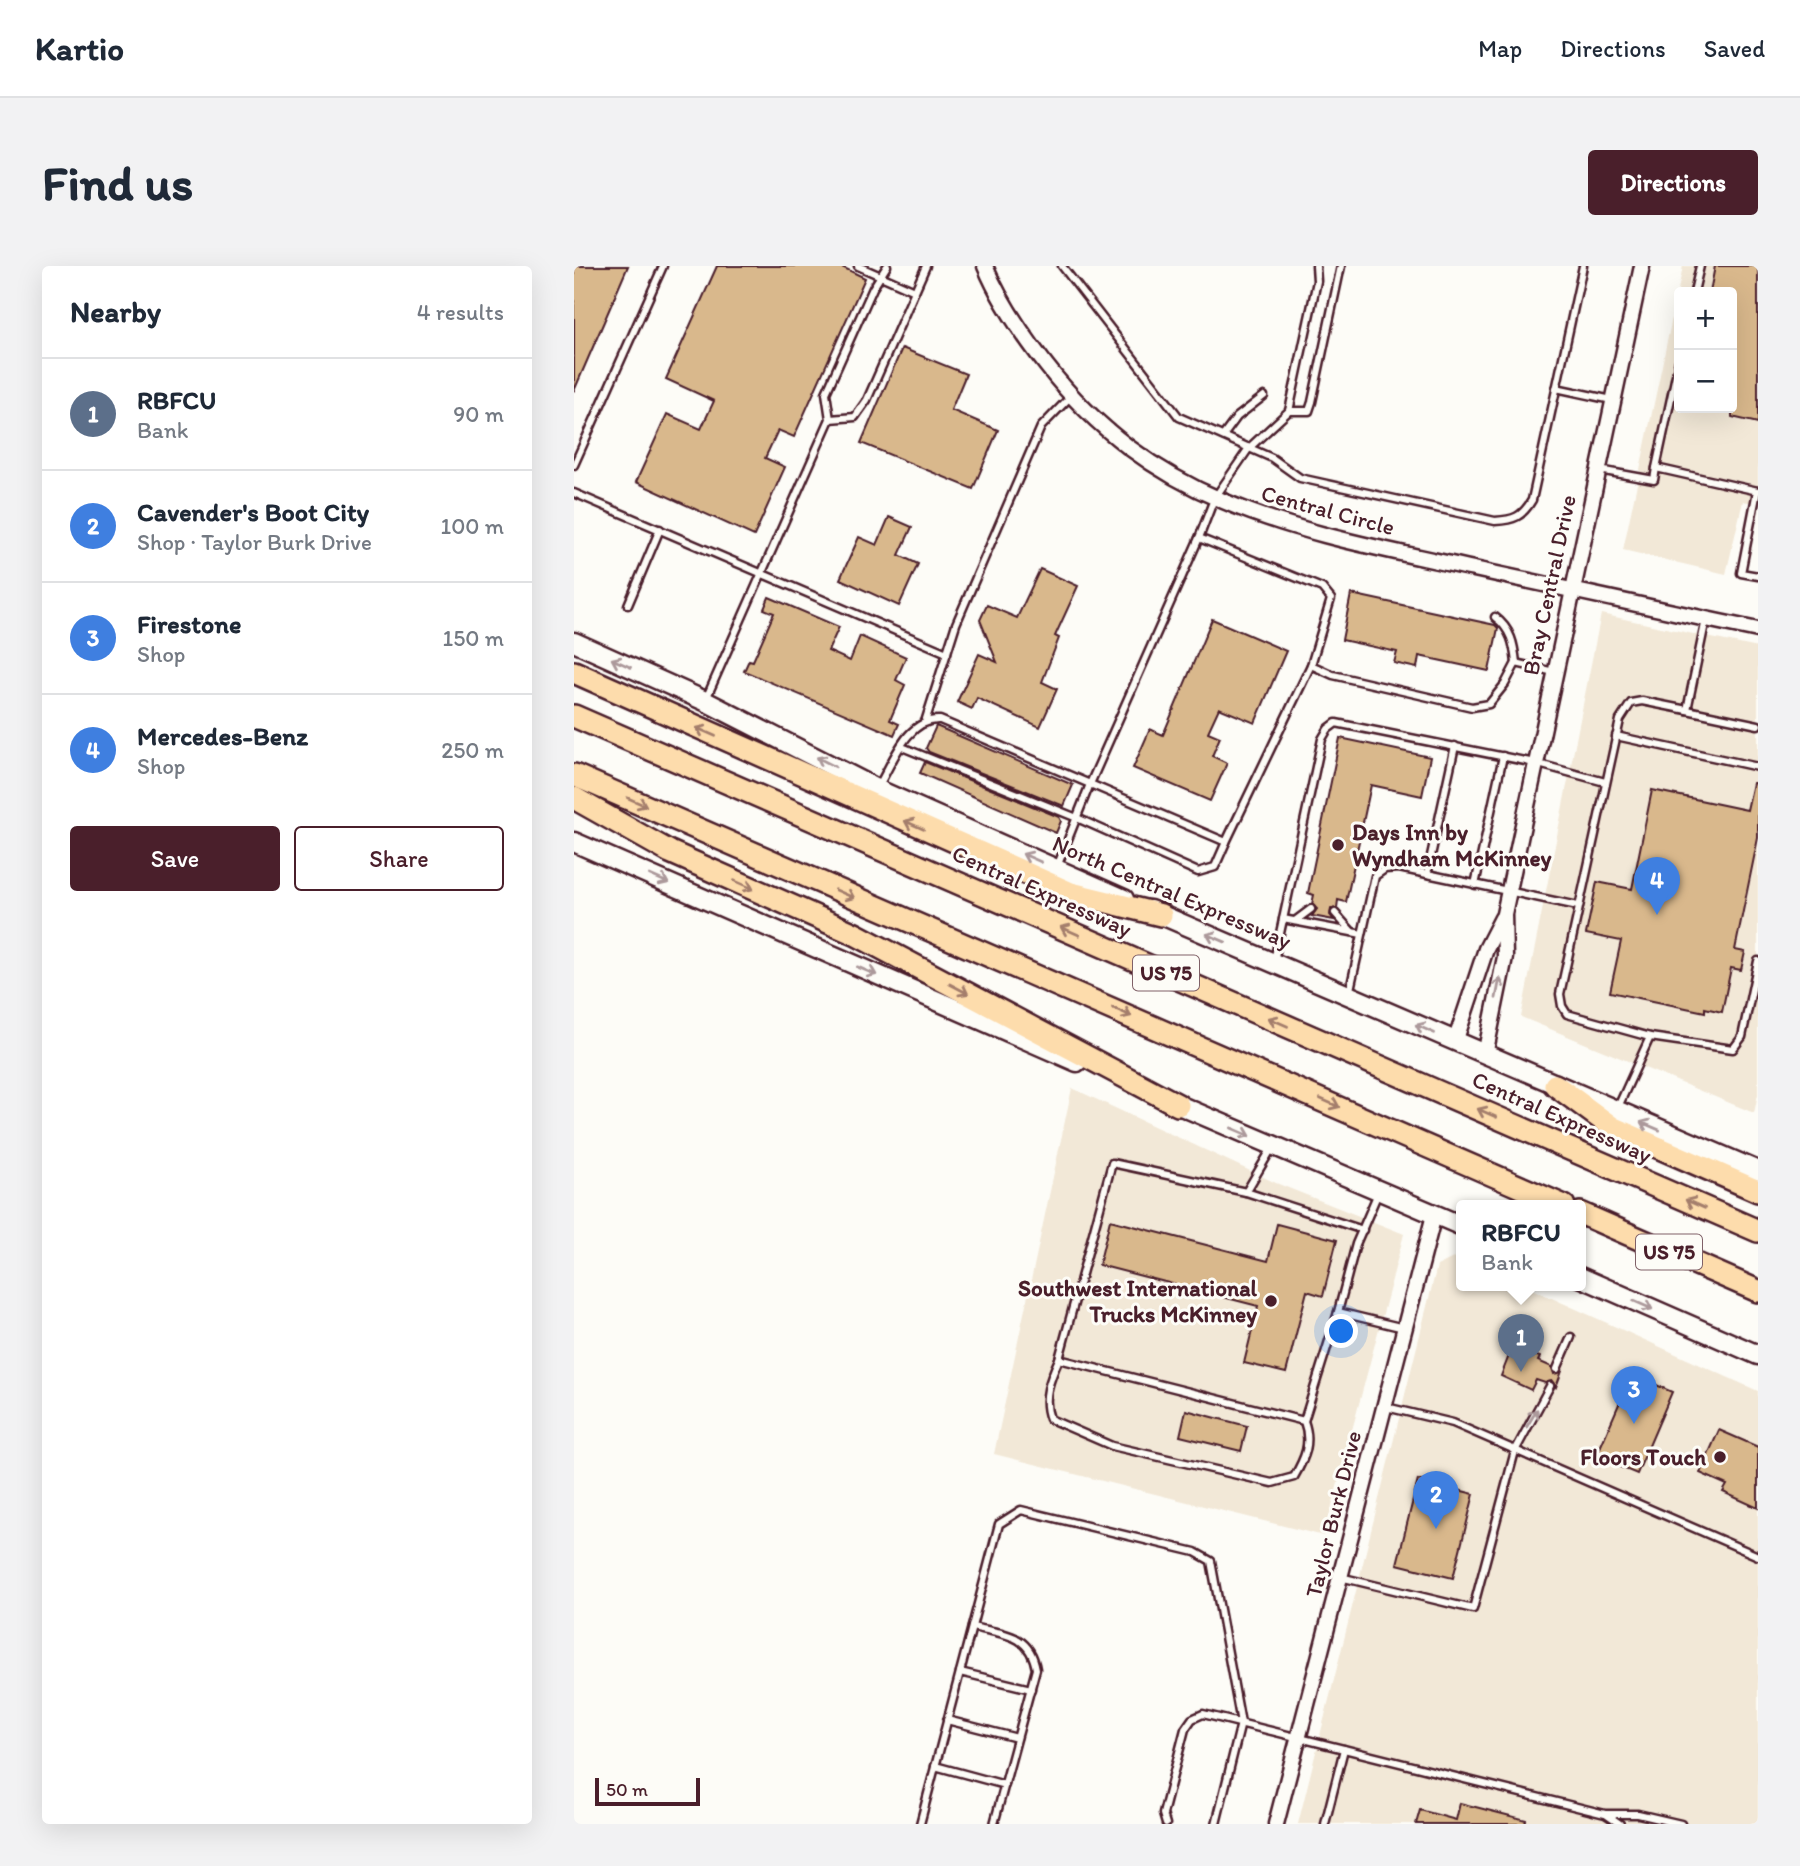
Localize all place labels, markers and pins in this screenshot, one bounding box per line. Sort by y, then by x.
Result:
place label: Days Inn by Wyndham McKinney [1352,818,1552,872]
marker: Days Inn by Wyndham McKinney [1330,837,1346,853]
pin: 4 [1634,857,1680,915]
place label: Southwest International Trucks McKinney [1018,1274,1257,1328]
marker: Southwest International Trucks McKinney [1263,1293,1279,1309]
pin: 1 [1498,1314,1544,1372]
pin: 3 [1611,1366,1657,1424]
place label: Floors Touch [1580,1443,1706,1471]
marker: Floors Touch [1712,1449,1728,1465]
pin: 2 [1413,1471,1459,1529]

